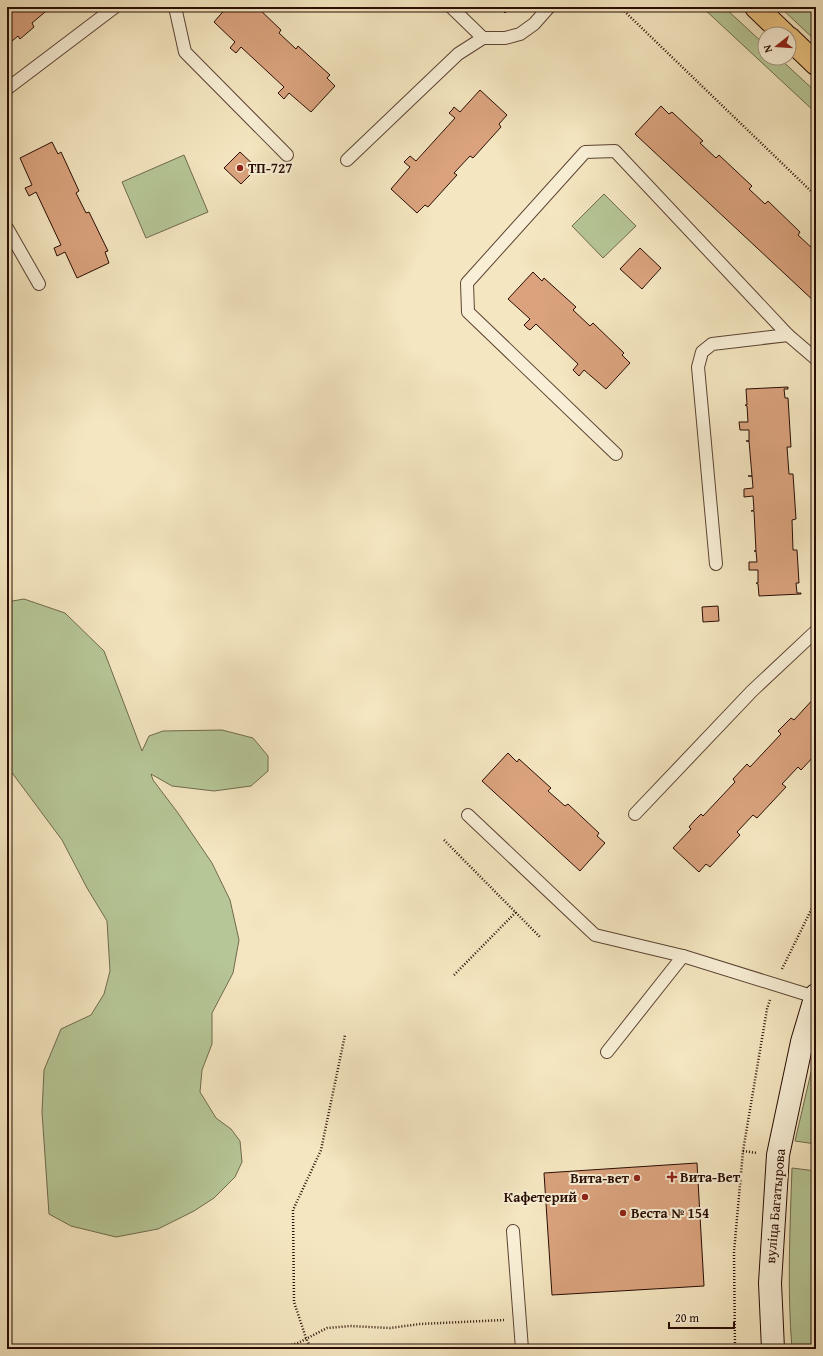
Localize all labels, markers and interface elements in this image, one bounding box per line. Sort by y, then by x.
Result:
north arrow [757,26,797,66]
text: N [759,42,776,55]
place label: ТП-727 [248,158,293,178]
marker: ТП-727 [235,163,245,173]
street label: вуліца Багатырова [760,1147,790,1264]
place label: Вита-Вет [680,1167,741,1187]
place label: Вита-вет [570,1168,630,1188]
marker: Вита-Вет [667,1172,677,1182]
marker: Вита-вет [632,1173,642,1183]
place label: Кафетерий [504,1187,577,1207]
marker: Кафетерий [580,1192,590,1202]
place label: Веста № 154 [631,1203,709,1223]
marker: Веста № 154 [618,1208,628,1218]
scale bar [669,1304,734,1330]
text: 20 m [675,1309,699,1326]

